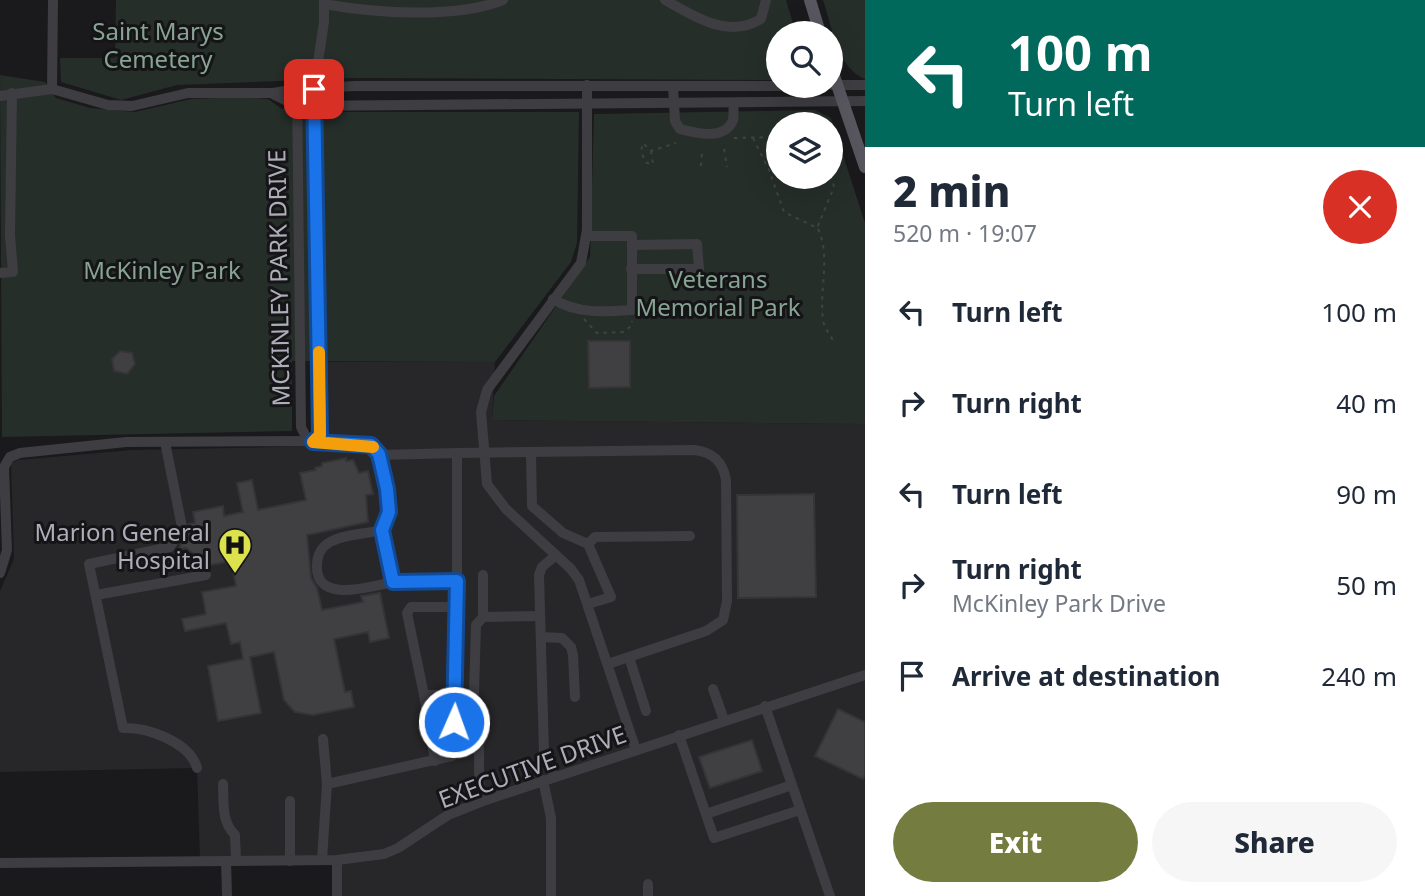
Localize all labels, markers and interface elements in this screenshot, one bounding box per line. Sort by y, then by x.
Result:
park label: Saint Marys Cemetery [92,14,224,75]
text: 100 m [1008,19,1153,85]
map controls [766,21,843,189]
button: search [766,21,843,98]
icon: left [893,28,984,119]
pin [284,59,344,119]
icon: arrive [295,70,333,108]
text: Turn left [1008,82,1134,125]
button: layers [766,112,843,189]
street label: MCKINLEY PARK DRIVE [259,149,297,407]
text: 2 min [893,162,1010,219]
button: close [1323,170,1397,244]
text: 520 m · 19:07 [893,217,1037,249]
park label: McKinley Park [83,253,241,286]
park label: Veterans Memorial Park [636,262,801,323]
icon: left [893,293,931,331]
text: Turn left [952,294,1063,330]
text: 100 m [1321,294,1397,330]
icon: right [893,384,931,422]
text: Turn right [952,385,1082,421]
text: 40 m [1336,385,1397,421]
icon: left [893,475,931,513]
text: Turn left [952,476,1063,512]
text: 90 m [1336,476,1397,512]
place label: Marion General Hospital [35,515,210,576]
hospital icon: Marion General Hospital [216,526,254,575]
text: Turn right [952,551,1082,587]
icon: right [893,566,931,604]
text: 50 m [1336,567,1397,603]
text: McKinley Park Drive [952,587,1166,619]
icon: arrive [893,657,931,695]
text: Arrive at destination [952,658,1221,694]
text: 240 m [1321,658,1397,694]
position arrow [417,685,491,759]
street label: EXECUTIVE DRIVE [434,717,630,815]
button: Exit [893,802,1138,882]
button: Share [1152,802,1397,882]

